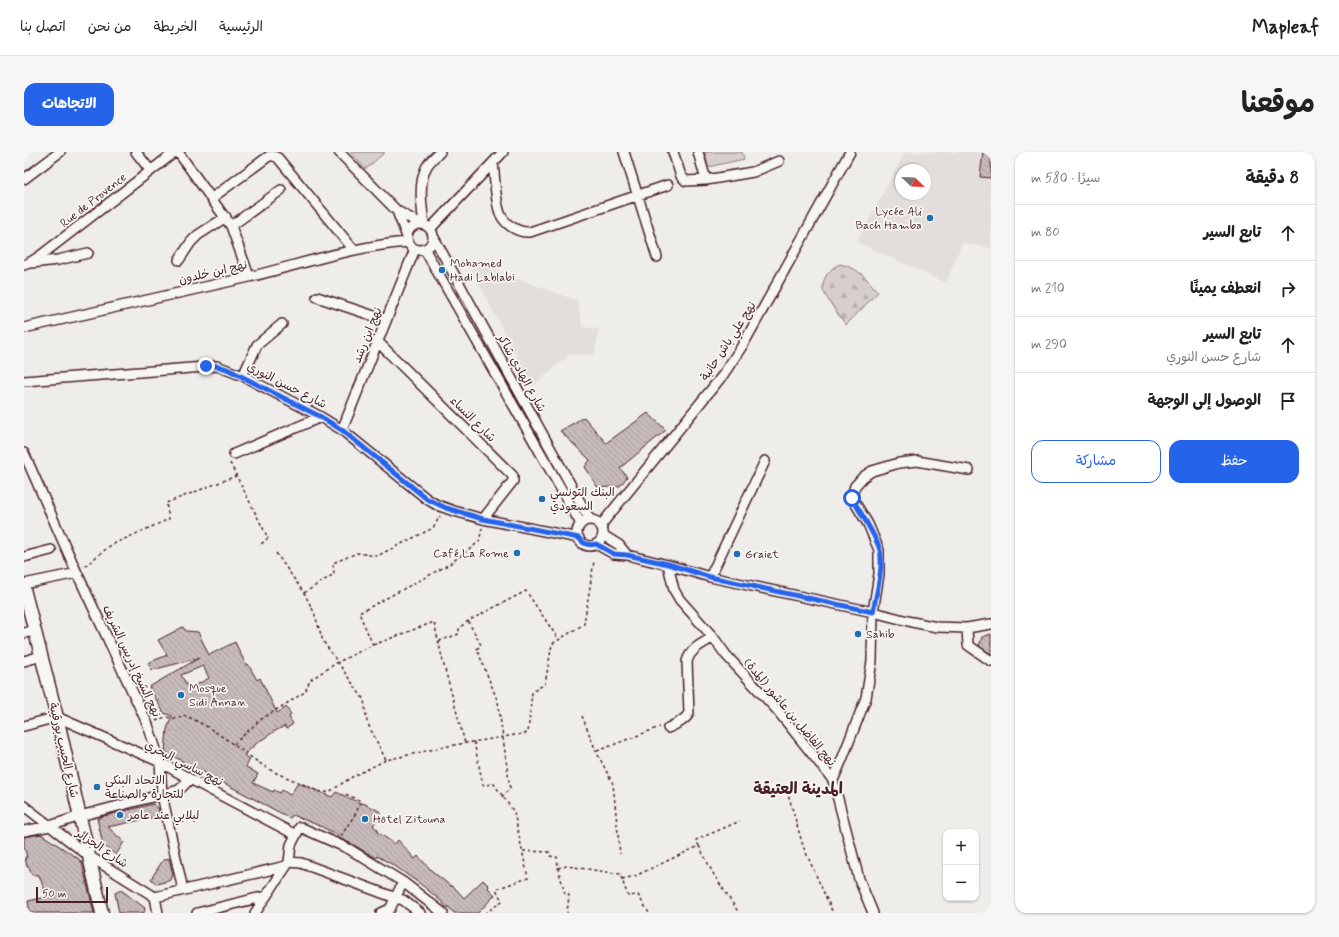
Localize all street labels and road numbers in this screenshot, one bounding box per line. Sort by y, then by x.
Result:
street label: Rue de Provence [57,170,130,232]
street label: نهج ابن خلدون [177,257,249,289]
street label: نهج علي باش حانبة [697,299,762,385]
street label: نهج ابن رشد [350,305,386,366]
street label: شارع الهادي شاكر [493,331,549,415]
street label: شارع حسن النوري [244,359,329,413]
street label: شارع النساء [446,393,499,446]
street label: نهج الشيخ إدريس الشريف [98,603,164,720]
street label: نهج الفاضل بن عاشور (المدة) [739,655,839,770]
street label: شارع الحبيب بورقيبة [44,701,82,799]
street label: نهج ساسي البحري [141,737,226,792]
street label: شارع الجزائر [72,825,130,872]

